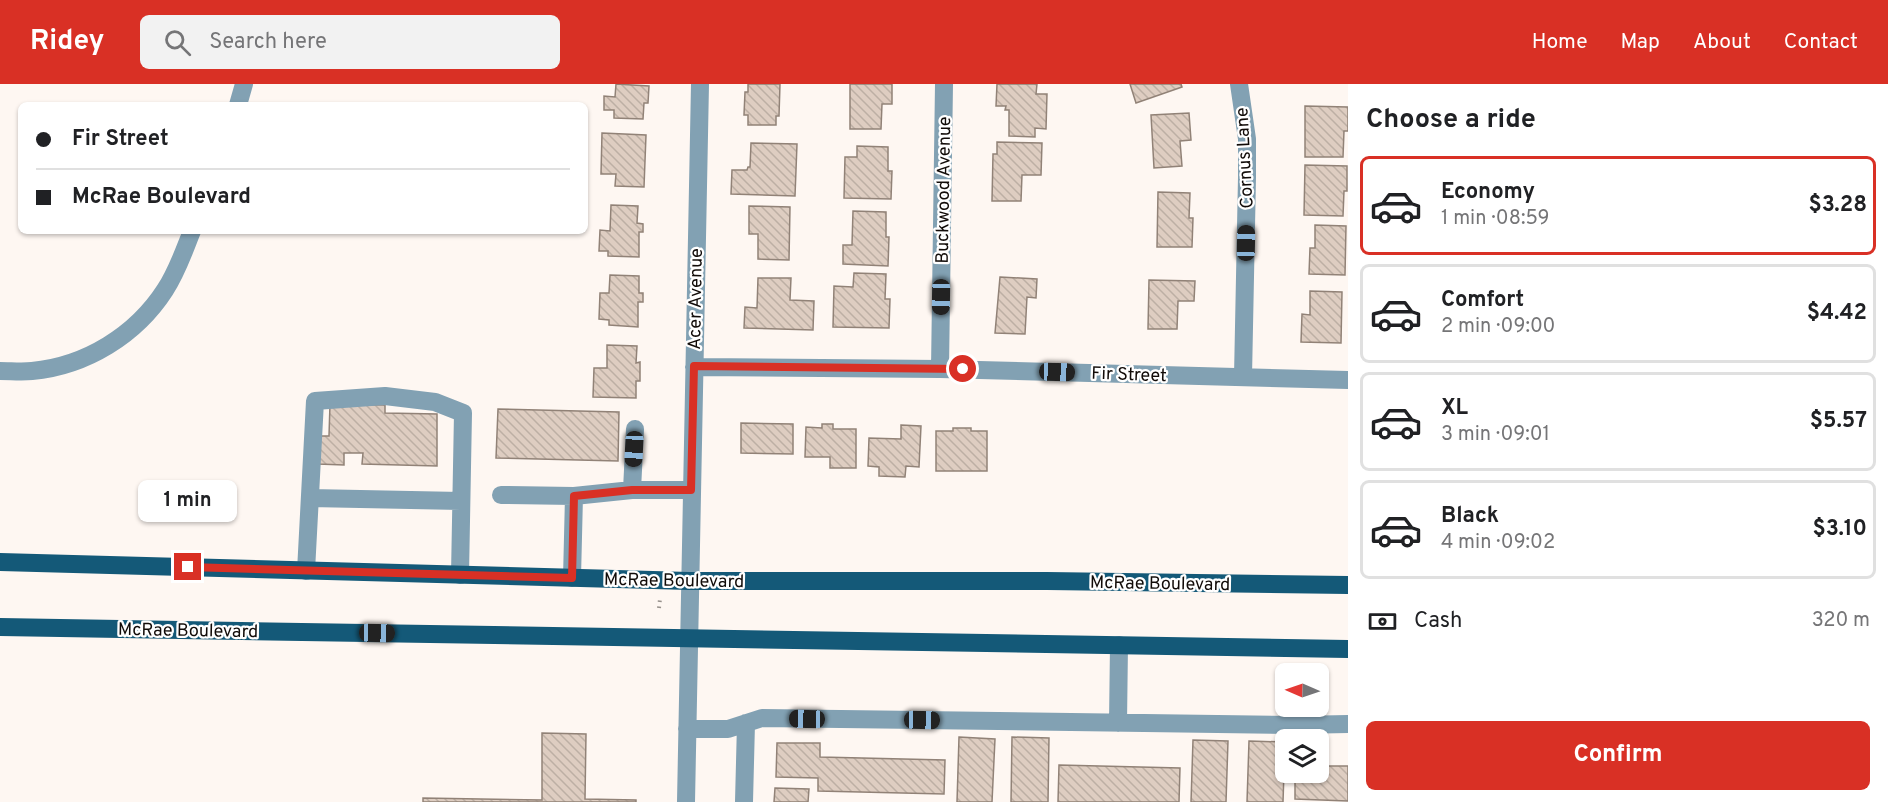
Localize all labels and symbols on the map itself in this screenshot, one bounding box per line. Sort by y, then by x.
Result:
street label: Cornus Lane [1231,107,1260,209]
street label: Buckwood Avenue [932,116,957,264]
car [1237,225,1255,261]
street label: Acer Avenue [684,248,709,350]
car [932,279,950,315]
route start [949,355,976,382]
car [1039,362,1075,382]
street label: Fir Street [1091,363,1167,388]
car [624,431,644,467]
callout: 1 min [138,480,237,522]
route end [174,553,201,580]
street label: McRae Boulevard [604,569,744,594]
street label: McRae Boulevard [1090,572,1230,597]
street label: McRae Boulevard [118,619,258,644]
car [359,624,395,642]
north arrow [1275,663,1329,717]
car [789,710,825,728]
car [904,711,940,729]

